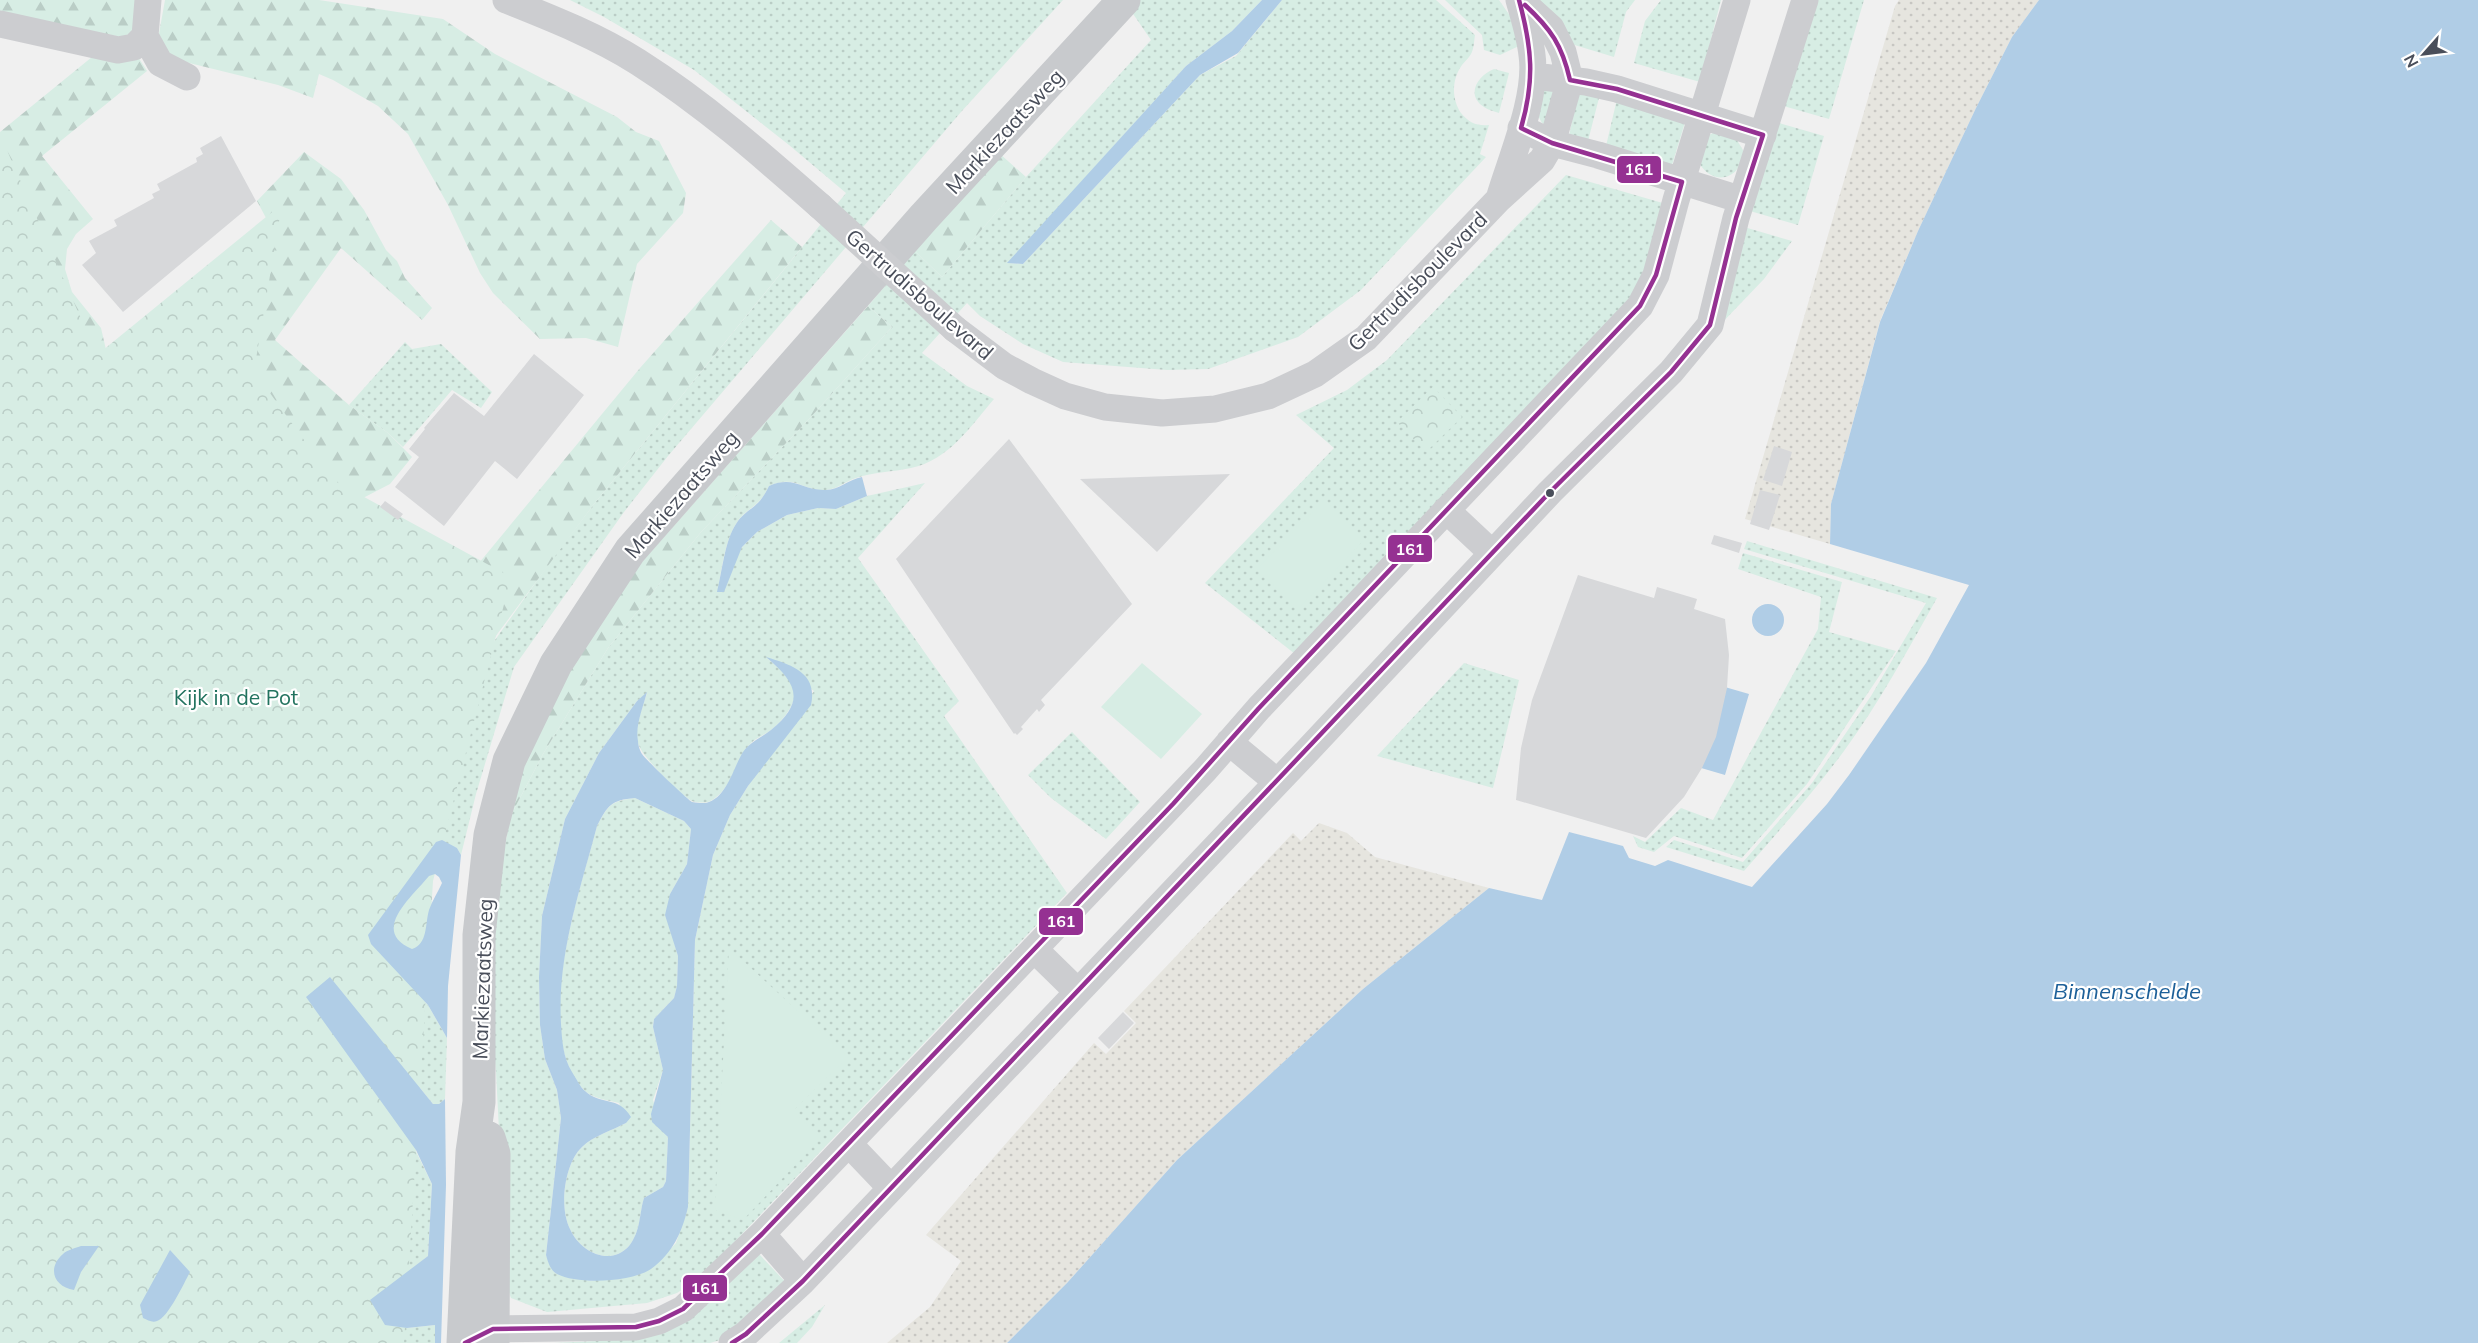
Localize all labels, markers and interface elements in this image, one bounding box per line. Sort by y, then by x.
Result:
north arrow [2394,24,2454,84]
text: N [2399,51,2422,71]
street label: Markiezaatsweg [940,63,1068,199]
line badge: 161 [1616,155,1662,184]
text: 161 [1625,159,1653,179]
street label: Gertrudisboulevard [1342,206,1492,356]
street label: Gertrudisboulevard [841,223,999,365]
street label: Markiezaatsweg [618,425,744,563]
unlabelled marker [1544,487,1556,499]
line badge: 161 [1387,534,1433,563]
text: 161 [1396,539,1424,559]
park label: Kijk in de Pot [174,684,298,710]
street label: Markiezaatsweg [466,898,498,1060]
line badge: 161 [1038,907,1084,936]
text: 161 [1047,911,1075,931]
water label: Binnenschelde [2053,977,2201,1005]
line badge: 161 [682,1274,728,1302]
text: 161 [691,1278,719,1298]

